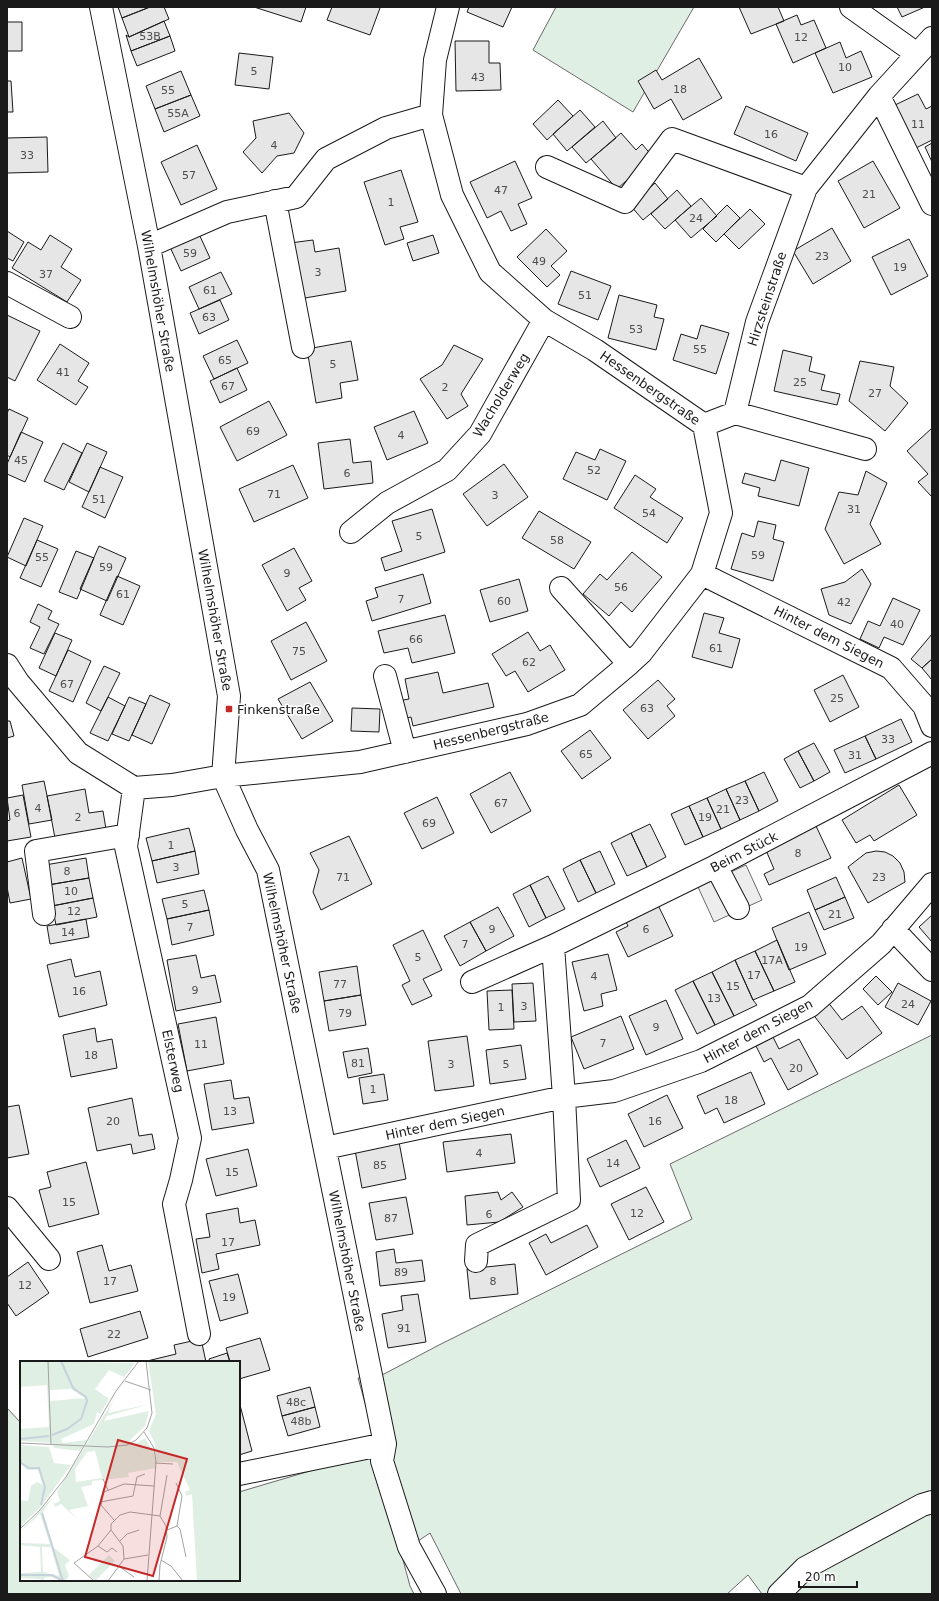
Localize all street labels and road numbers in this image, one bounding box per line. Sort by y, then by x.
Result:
street label: Wilhelmshöher Straße [138,229,178,373]
street label: Hirzsteinstraße [745,250,789,348]
street label: Hessenbergstraße [597,348,703,428]
street label: Wacholderweg [470,350,532,440]
street label: Wilhelmshöher Straße [195,548,235,692]
street label: Hinter dem Siegen [771,603,887,671]
street label: Hessenbergstraße [432,709,550,753]
street label: Beim Stück [708,828,781,875]
street label: Wilhelmshöher Straße [260,871,304,1015]
street label: Hinter dem Siegen [701,996,815,1066]
street label: Elsterweg [159,1028,187,1094]
street label: Hinter dem Siegen [384,1103,506,1143]
street label: Wilhelmshöher Straße [326,1189,368,1333]

